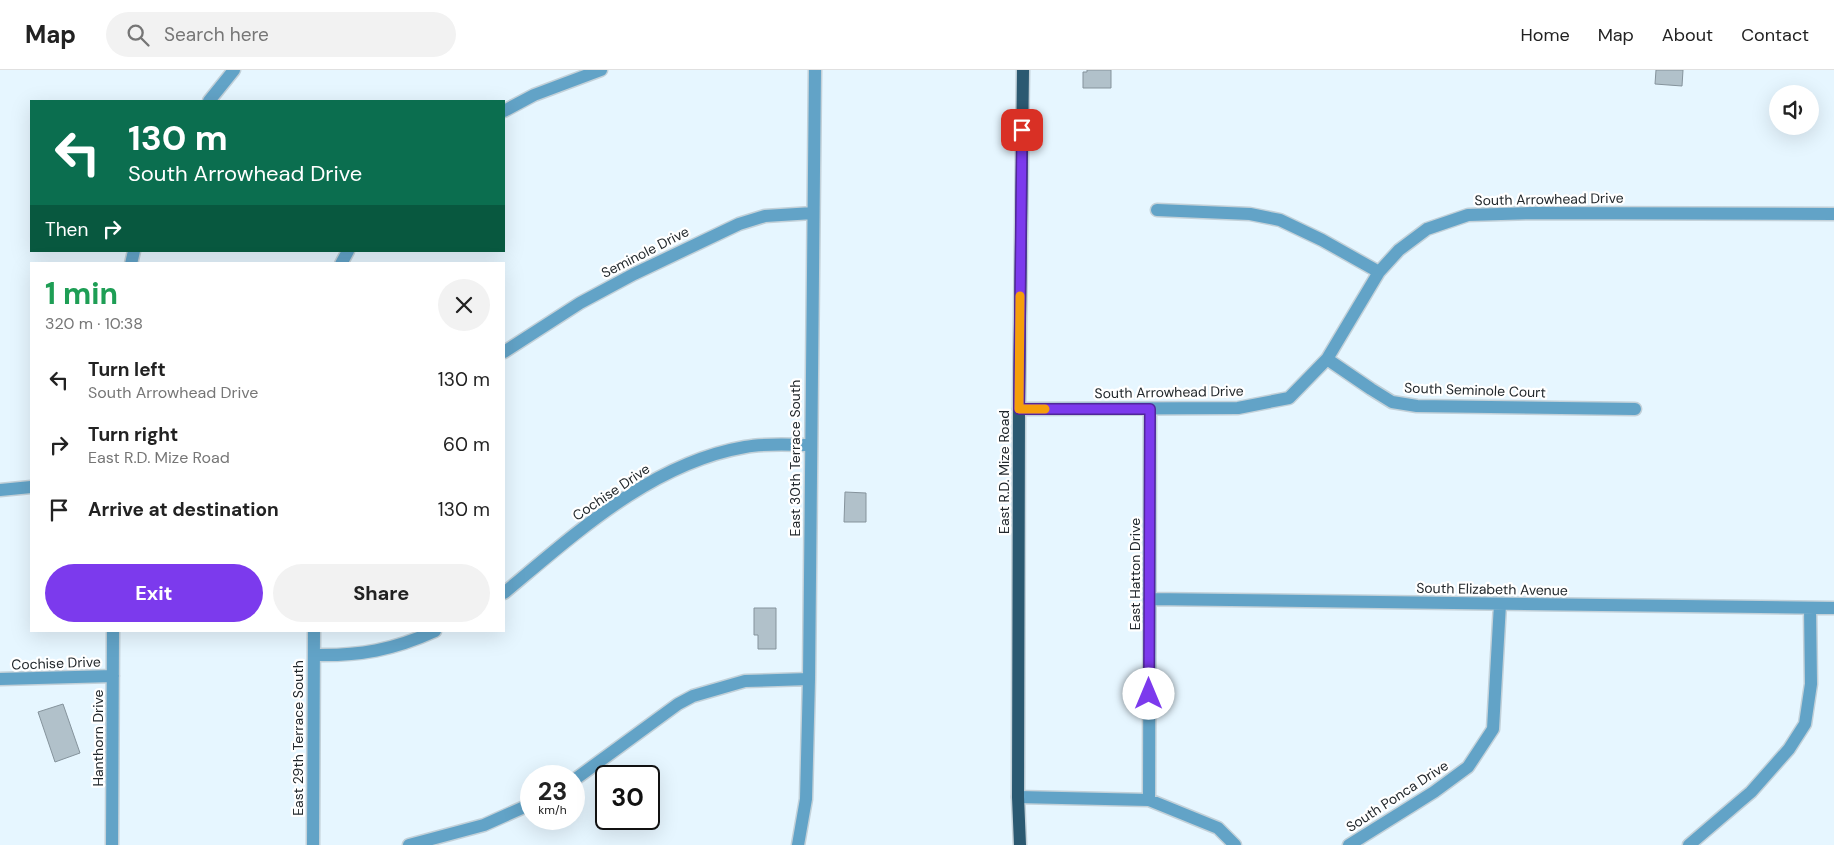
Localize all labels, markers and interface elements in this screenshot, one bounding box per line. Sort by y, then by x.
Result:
search box [106,12,456,57]
text: Map [25,19,76,50]
icon: search [124,21,152,49]
text: Search here [164,22,269,47]
text: Home [1520,23,1570,47]
text: Map [1598,23,1634,47]
text: About [1662,23,1713,47]
text: Contact [1741,23,1809,47]
map controls [1769,85,1819,135]
button: sound [1769,85,1819,135]
pin [1001,109,1043,151]
text: 130 m [128,115,228,161]
icon: arrive [1008,116,1036,144]
icon: left [45,120,110,185]
text: South Arrowhead Drive [128,159,362,188]
street label: South Arrowhead Drive [1474,189,1624,209]
icon: right [98,215,126,243]
text: Then [45,217,88,242]
street label: Seminole Drive [598,222,692,282]
text: 1 min [45,274,118,313]
button: close [438,279,490,331]
text: 320 m · 10:38 [45,313,143,334]
text: Turn left [88,357,166,382]
icon: left [45,366,73,394]
text: 130 m [438,367,490,392]
street label: South Seminole Court [1404,379,1546,401]
street label: East 30th Terrace South [786,380,804,536]
text: South Arrowhead Drive [88,382,258,403]
street label: South Arrowhead Drive [1094,382,1244,402]
street label: East R.D. Mize Road [995,410,1013,534]
text: Turn right [88,422,178,447]
icon: right [45,431,73,459]
text: 60 m [443,432,490,457]
text: East R.D. Mize Road [88,447,230,468]
street label: Cochise Drive [569,459,653,525]
icon: arrive [45,496,73,524]
text: Arrive at destination [88,497,279,522]
text: 130 m [438,497,490,522]
street label: East Hatton Drive [1126,518,1144,630]
button: Exit [45,564,263,622]
button: Share [273,564,490,622]
street label: South Elizabeth Avenue [1416,579,1568,599]
street label: Cochise Drive [11,652,101,674]
street label: East 29th Terrace South [289,660,307,816]
position arrow [1122,667,1174,719]
street label: Hanthorn Drive [89,689,107,787]
street label: South Ponca Drive [1343,756,1452,836]
speed limit sign: 30 [595,765,660,830]
text: 23 [538,775,567,808]
text: km/h [538,802,567,818]

